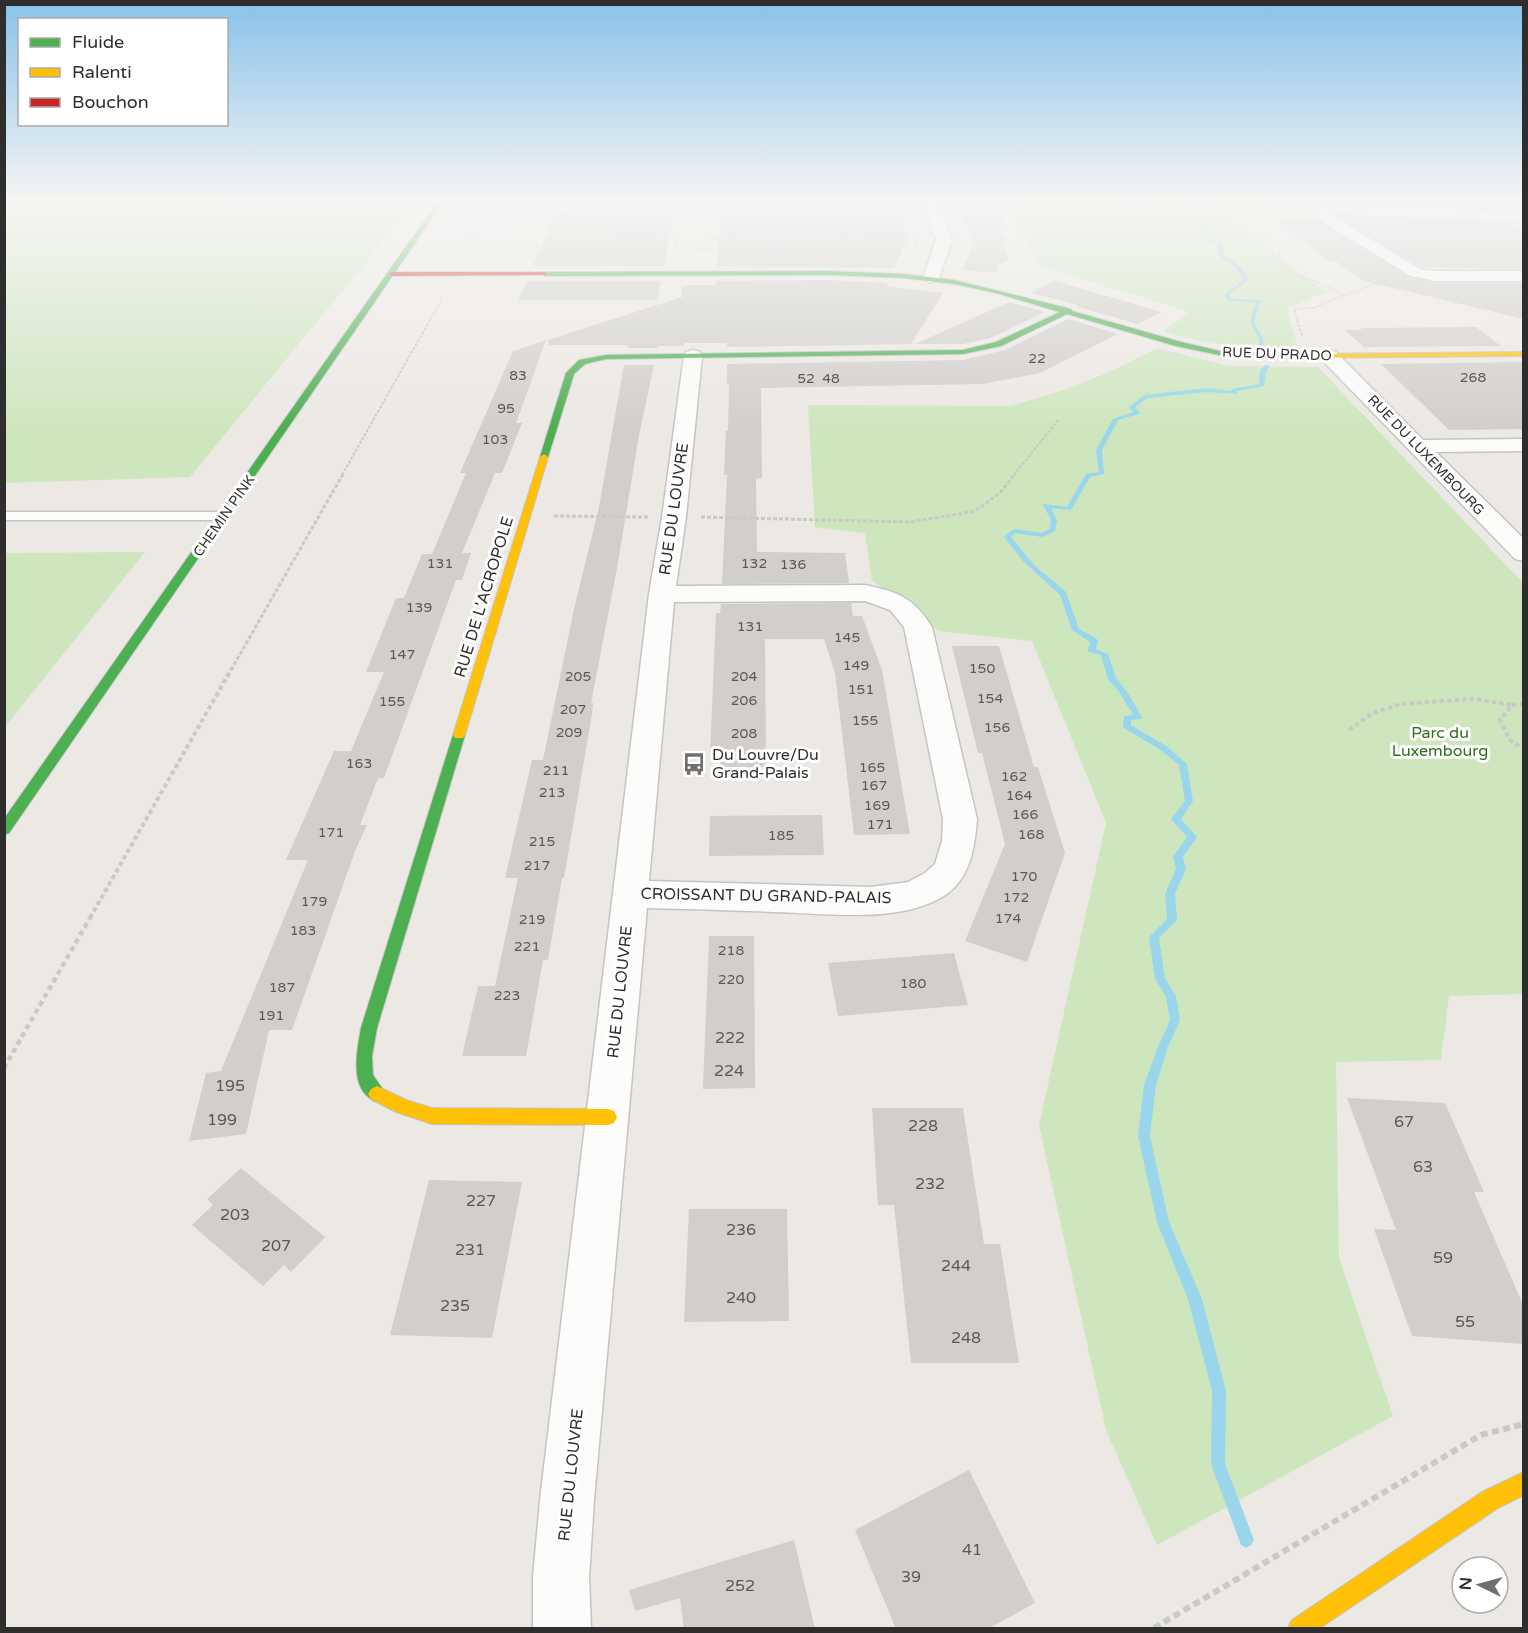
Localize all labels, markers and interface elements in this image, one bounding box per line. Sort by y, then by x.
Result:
legend [18,18,228,126]
text: Fluide [72,31,124,53]
text: Ralenti [72,61,132,83]
text: Bouchon [72,91,149,113]
street label: RUE DU PRADO [1222,344,1332,364]
house number: 22 [1028,350,1046,367]
house number: 83 [509,367,527,384]
house number: 268 [1460,369,1486,386]
house number: 52 [797,370,815,387]
house number: 48 [822,370,840,387]
street label: RUE DU LUXEMBOURG [1364,391,1488,519]
house number: 95 [497,400,515,417]
house number: 103 [482,431,508,448]
street label: RUE DU LOUVRE [655,442,693,576]
street label: CHEMIN PINK [190,472,258,560]
street label: RUE DE L'ACROPOLE [450,514,518,680]
house number: 131 [427,555,453,572]
house number: 132 [741,555,767,572]
house number: 136 [780,556,806,573]
house number: 139 [406,599,432,616]
house number: 131 [737,618,763,635]
house number: 145 [834,629,860,646]
house number: 147 [389,646,415,663]
house number: 149 [843,657,869,674]
house number: 150 [969,660,995,677]
house number: 205 [565,668,591,685]
house number: 204 [731,668,757,685]
house number: 151 [848,681,874,698]
house number: 154 [977,690,1003,707]
house number: 206 [731,692,757,709]
house number: 155 [379,693,405,710]
house number: 207 [560,701,586,718]
house number: 155 [852,712,878,729]
house number: 156 [984,719,1010,736]
park label: Parc du Luxembourg [1392,723,1488,761]
house number: 209 [556,724,582,741]
house number: 208 [731,725,757,742]
place label: Du Louvre/Du Grand-Palais [712,745,819,783]
bus stop icon: Du Louvre/Du Grand-Palais [681,751,707,777]
house number: 163 [346,755,372,772]
house number: 165 [859,759,885,776]
house number: 211 [543,762,569,779]
house number: 162 [1001,768,1027,785]
house number: 167 [861,777,887,794]
house number: 213 [539,784,565,801]
house number: 164 [1006,787,1032,804]
house number: 169 [864,797,890,814]
house number: 166 [1012,806,1038,823]
house number: 171 [867,816,893,833]
house number: 171 [318,824,344,841]
house number: 168 [1018,826,1044,843]
house number: 185 [768,827,794,844]
house number: 215 [529,833,555,850]
house number: 217 [524,857,550,874]
house number: 170 [1011,868,1037,885]
street label: CROISSANT DU GRAND-PALAIS [640,884,892,908]
house number: 172 [1003,889,1029,906]
house number: 179 [301,893,327,910]
house number: 174 [995,910,1021,927]
house number: 219 [519,911,545,928]
house number: 183 [290,922,316,939]
street label: RUE DU LOUVRE [603,925,637,1059]
house number: 221 [514,938,540,955]
house number: 218 [718,942,744,959]
house number: 220 [718,971,744,988]
house number: 180 [900,975,926,992]
house number: 187 [269,979,295,996]
house number: 223 [494,987,520,1004]
house number: 191 [258,1007,284,1024]
house number: 222 [715,1028,745,1048]
house number: 224 [714,1061,744,1081]
house number: 195 [215,1076,245,1096]
house number: 199 [207,1110,237,1130]
house number: 67 [1394,1112,1414,1132]
house number: 228 [908,1116,938,1136]
house number: 63 [1413,1157,1433,1177]
house number: 232 [915,1174,945,1194]
house number: 227 [466,1191,496,1211]
house number: 203 [220,1205,250,1225]
house number: 236 [726,1220,756,1240]
house number: 207 [261,1236,291,1256]
house number: 231 [455,1240,485,1260]
house number: 59 [1433,1248,1453,1268]
house number: 244 [941,1256,971,1276]
house number: 240 [726,1288,756,1308]
house number: 235 [440,1296,470,1316]
house number: 55 [1455,1312,1475,1332]
house number: 248 [951,1328,981,1348]
street label: RUE DU LOUVRE [554,1408,588,1542]
house number: 41 [962,1540,982,1560]
north arrow [1450,1555,1510,1615]
house number: 39 [901,1567,921,1587]
house number: 252 [725,1576,755,1596]
text: N [1456,1577,1477,1591]

